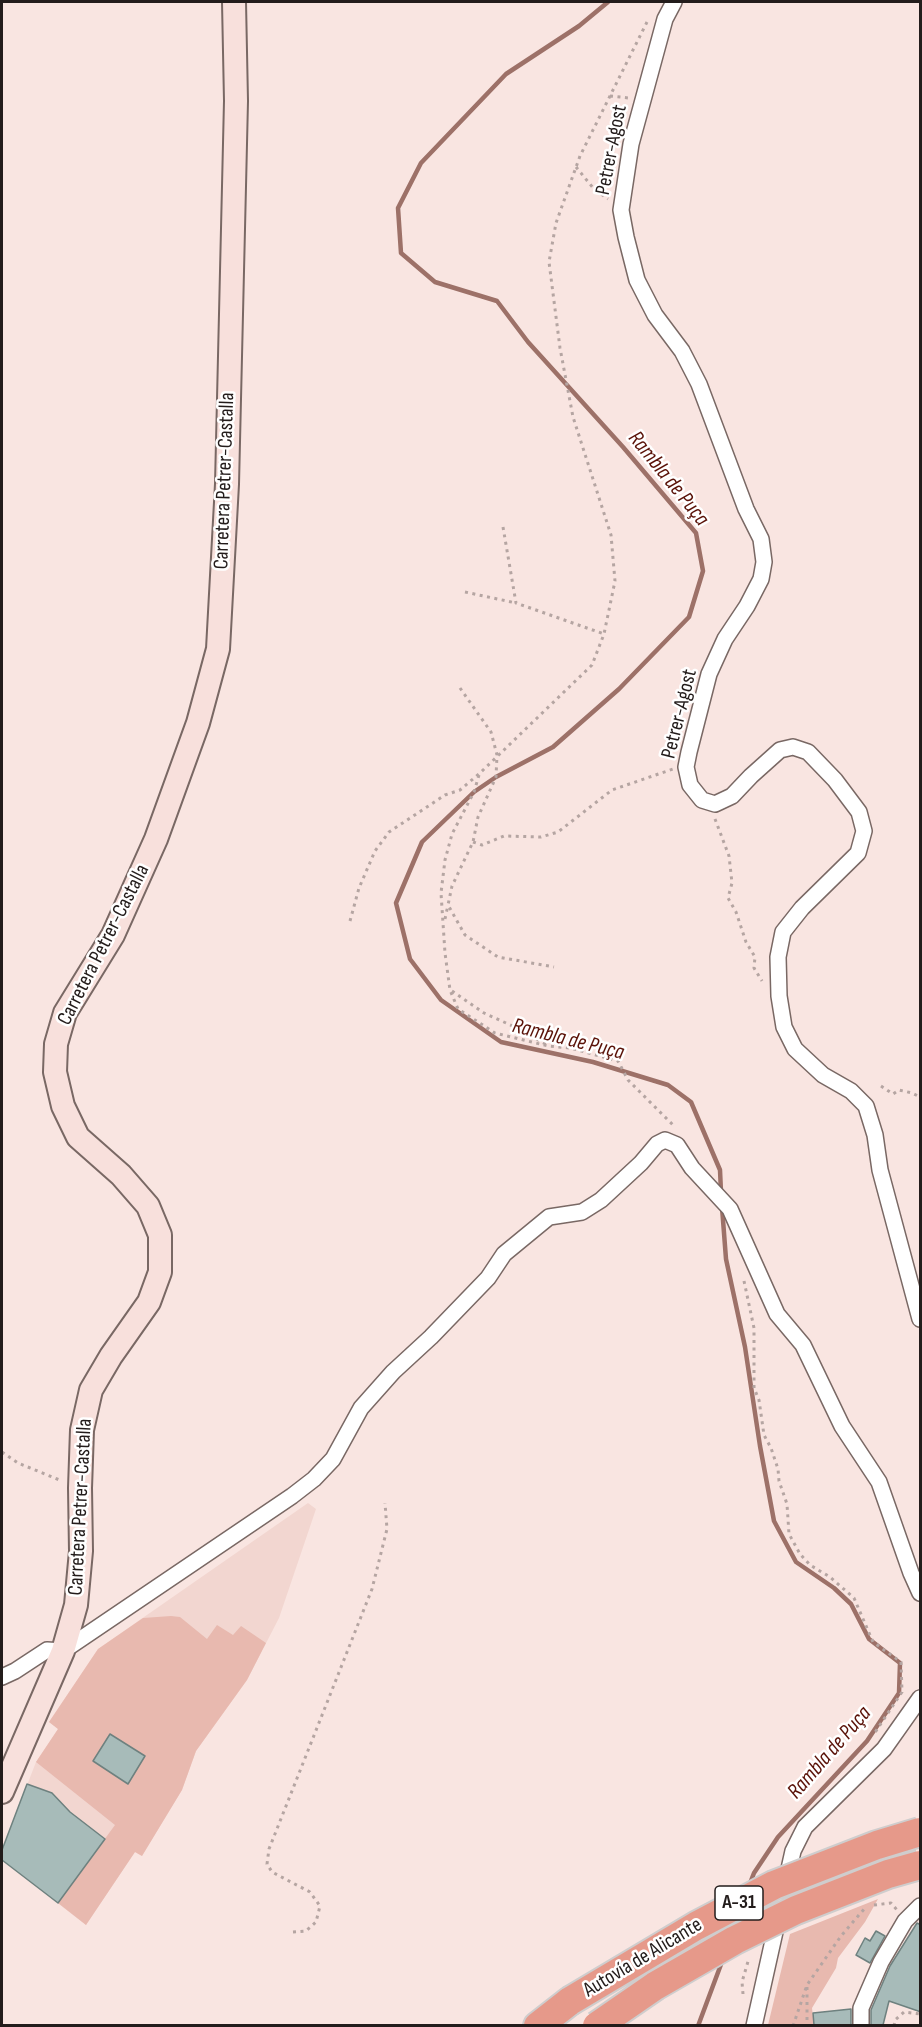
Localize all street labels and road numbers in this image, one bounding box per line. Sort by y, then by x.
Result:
street label: Petrer-Agost [591,103,633,197]
street label: Carretera Petrer-Castalla [209,392,241,570]
street label: Petrer-Agost [657,667,703,761]
street label: Carretera Petrer-Castalla [53,860,155,1030]
street label: Carretera Petrer-Castalla [64,1418,98,1596]
road number: A-31 [715,1886,763,1920]
street label: Autovía de Alicante [579,1913,707,2003]

